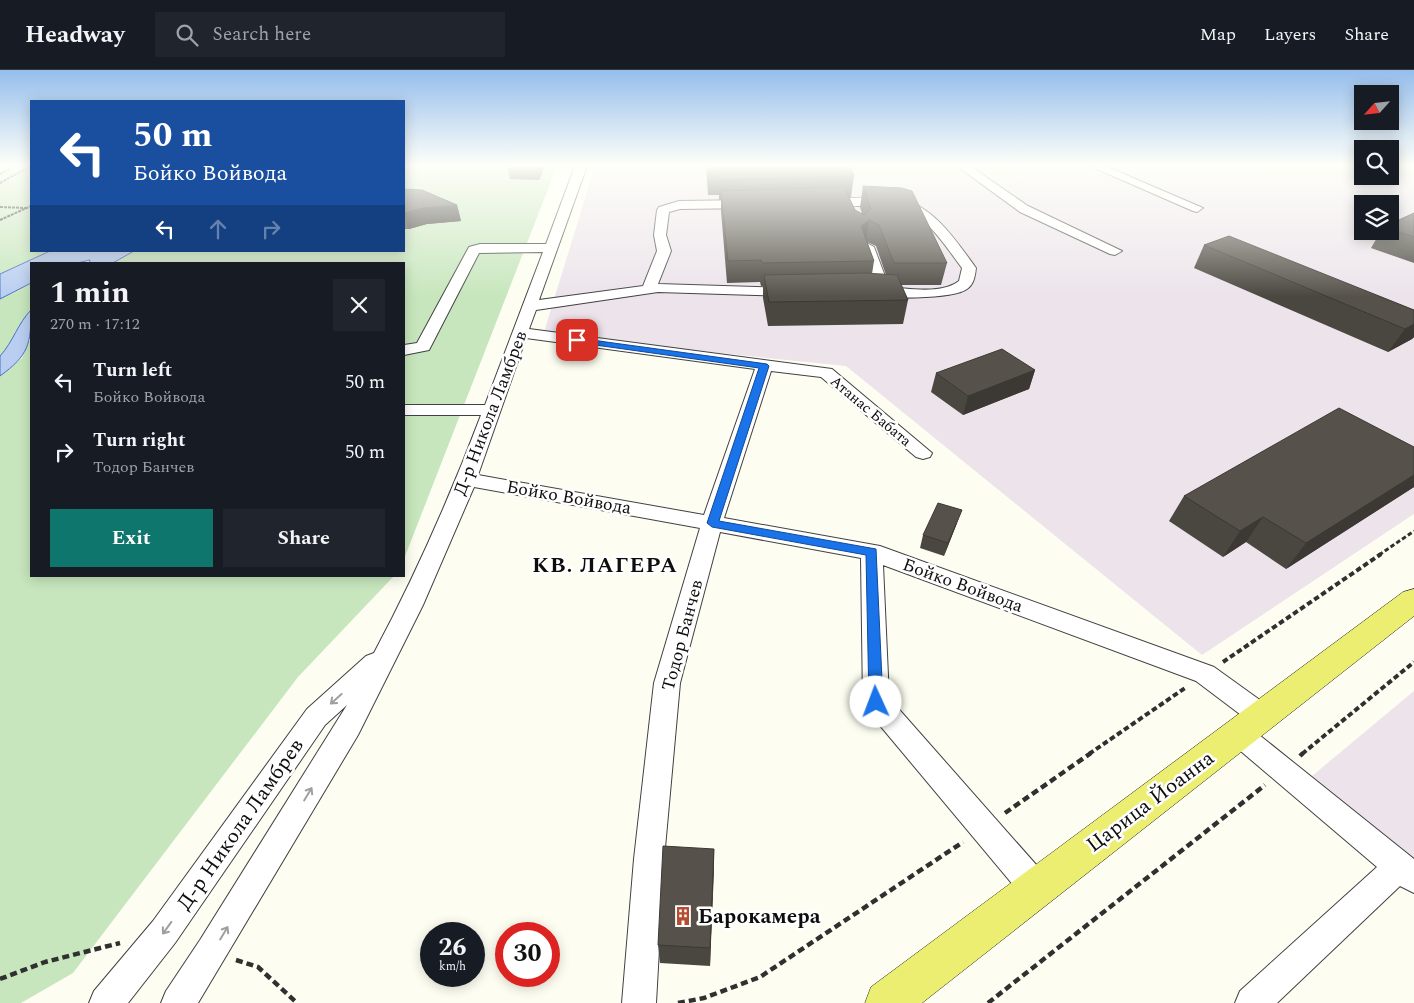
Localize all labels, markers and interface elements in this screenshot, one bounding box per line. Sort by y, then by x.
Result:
search box [155,12,505,57]
text: Headway [25,17,125,53]
text: Search here [213,20,311,49]
icon: search [173,21,201,49]
text: Map [1200,21,1236,48]
text: Layers [1264,21,1316,48]
text: Share [1344,21,1389,48]
north arrow [1354,85,1399,130]
map controls [1354,85,1399,240]
text: 50 m [133,109,213,162]
icon: left [50,120,115,185]
button: search [1354,140,1399,185]
text: Бойко Войвода [133,157,287,190]
button: layers [1354,195,1399,240]
icon: left [151,215,179,243]
icon: ahead [204,215,232,243]
icon: right [257,215,285,243]
text: 1 min [50,270,130,316]
button: close [333,279,385,331]
text: 270 m · 17:12 [50,312,140,336]
pin [556,319,598,361]
icon: arrive [563,326,591,354]
street label: Д-р Никола Ламбрев [447,327,534,499]
text: Turn left [93,356,172,385]
icon: left [50,368,78,396]
text: 50 m [345,368,385,397]
street label: Атанас Бабата [825,370,917,453]
text: Бойко Войвода [93,385,205,409]
text: Turn right [93,426,186,455]
icon: right [50,438,78,466]
text: 50 m [345,438,385,467]
text: Тодор Банчев [93,455,194,479]
street label: Бойко Войвода [504,473,634,522]
button: Exit [50,509,213,567]
button: Share [223,509,385,567]
district label: КВ. ЛАГЕРА [532,549,678,582]
street label: Бойко Войвода [899,551,1027,620]
street label: Тодор Банчев [655,577,710,694]
position arrow [849,675,901,727]
one-way arrow [329,693,342,705]
street label: Д-р Никола Ламбрев [169,732,312,917]
street label: Царица Йоанна [1080,742,1222,861]
one-way arrow [303,787,314,801]
place label: Барокамера [698,901,821,933]
building icon: Барокамера [672,905,694,927]
one-way arrow [162,921,172,935]
speed limit sign: 30 [495,922,560,987]
one-way arrow [219,926,229,940]
text: 26 [438,929,467,967]
text: km/h [439,957,466,976]

